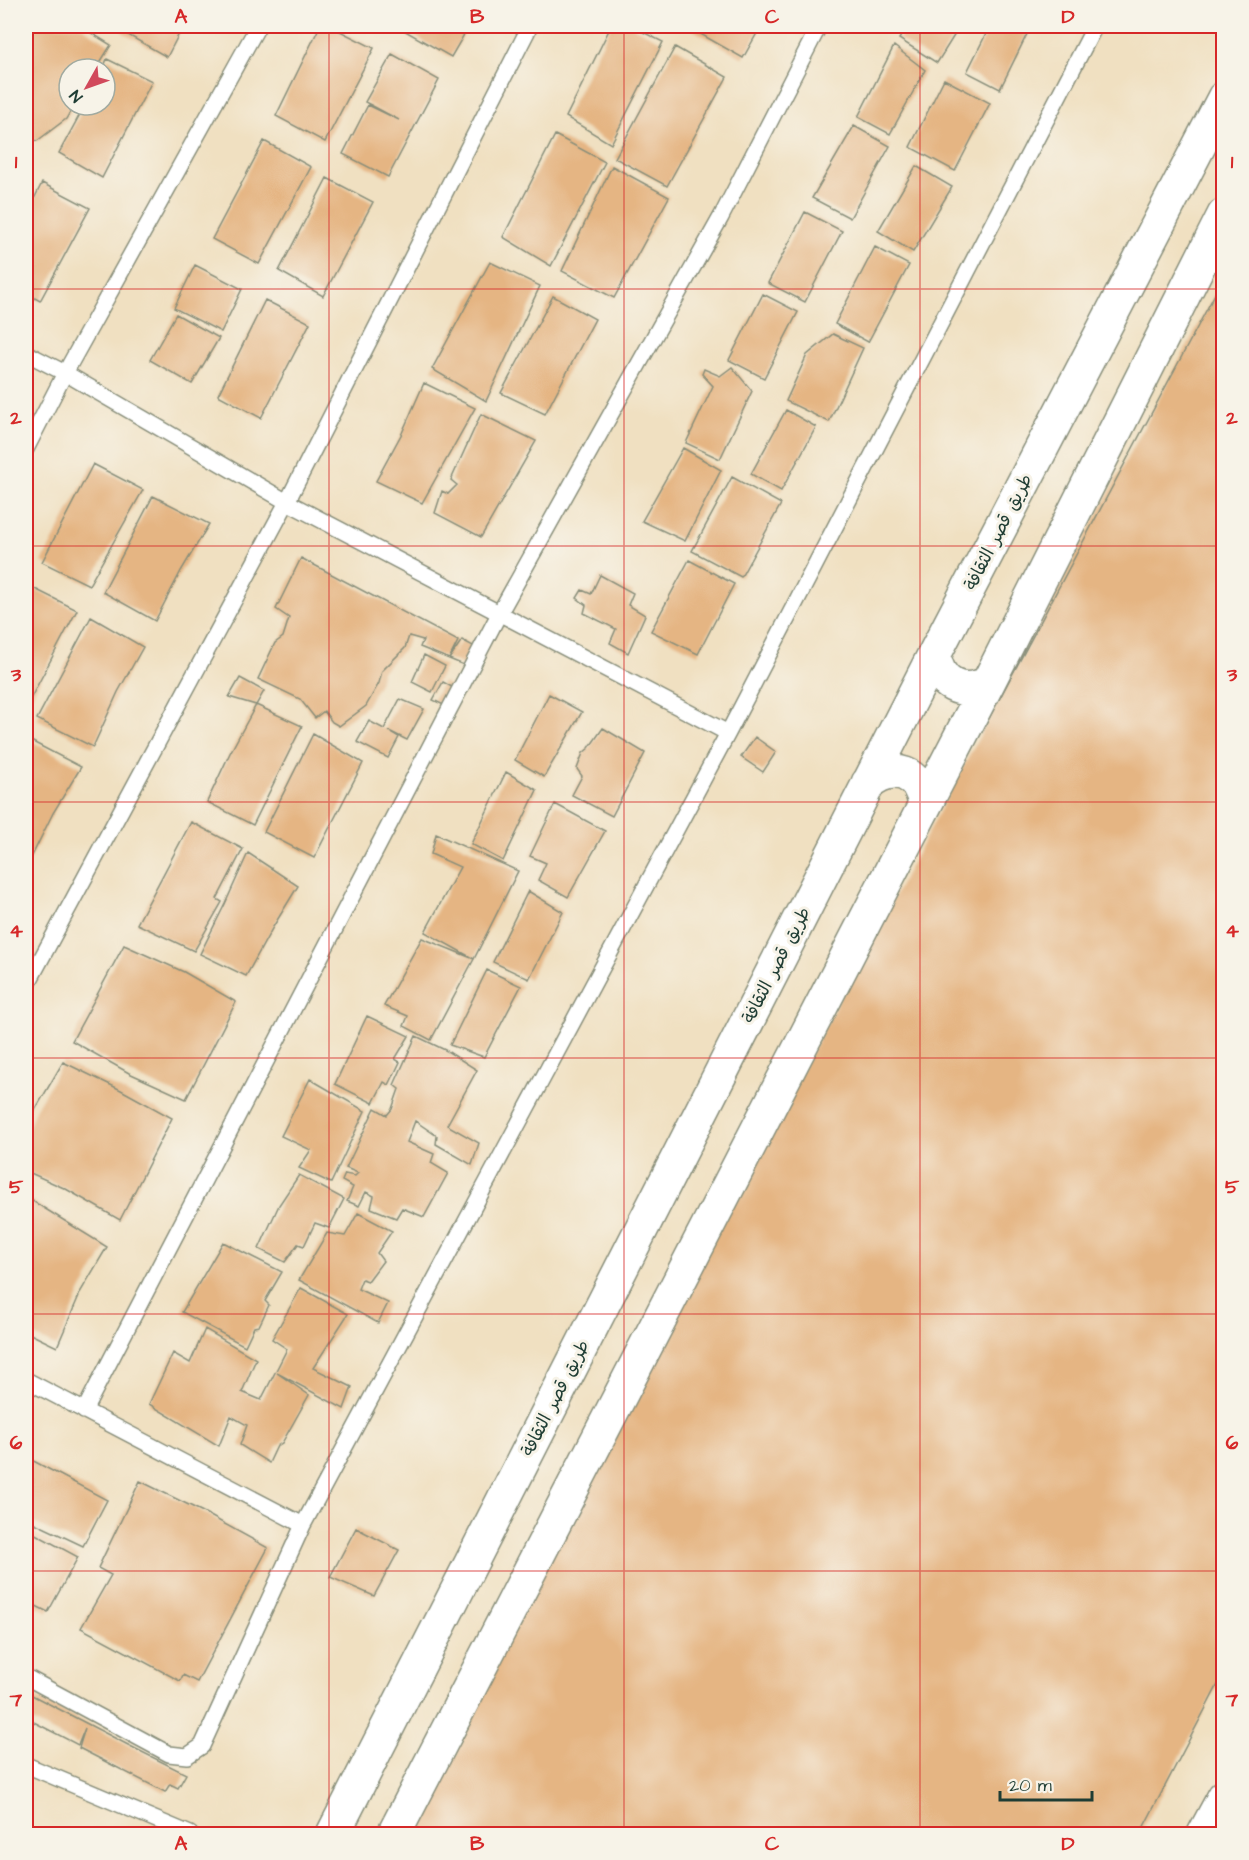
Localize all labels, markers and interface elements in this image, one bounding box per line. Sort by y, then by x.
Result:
text: A [175,3,188,31]
text: B [470,3,485,31]
text: C [765,3,780,31]
text: D [1062,3,1075,31]
north arrow [57,57,117,117]
text: N [65,85,88,107]
text: 1 [15,148,18,176]
text: 1 [1231,148,1234,176]
text: 2 [9,404,22,432]
text: 2 [1225,404,1238,432]
street label: طريق قصر الثقافة [958,470,1039,595]
text: 3 [10,661,22,689]
text: 3 [1226,661,1238,689]
street label: طريق قصر الثقافة [736,903,817,1028]
text: 4 [9,917,23,945]
text: 4 [1225,917,1239,945]
text: 5 [9,1173,24,1201]
text: 5 [1225,1173,1240,1201]
street label: طريق قصر الثقافة [515,1336,596,1461]
text: 6 [10,1429,23,1457]
text: 6 [1226,1429,1239,1457]
text: 7 [9,1686,23,1714]
text: 7 [1225,1686,1239,1714]
scale bar [1000,1764,1092,1802]
text: 20 m [1009,1773,1052,1798]
text: A [175,1830,188,1858]
text: B [470,1830,485,1858]
text: C [765,1830,780,1858]
text: D [1062,1830,1075,1858]

